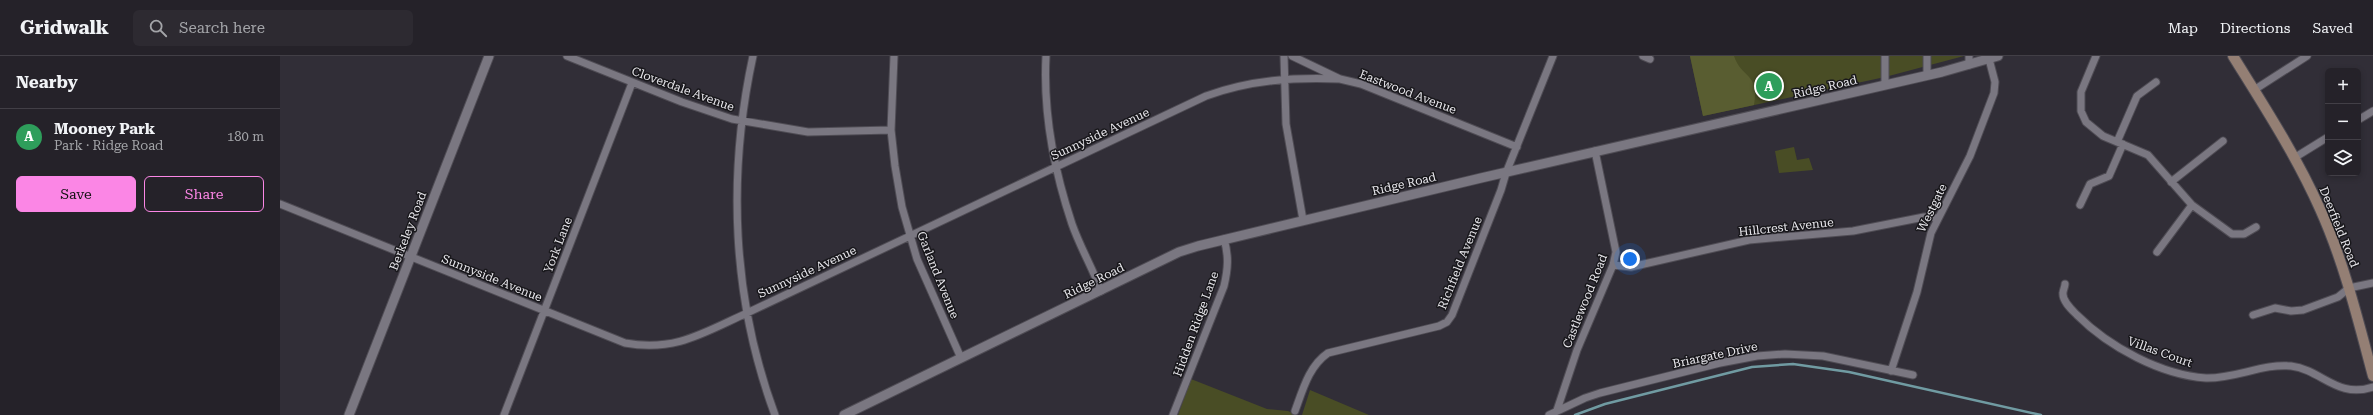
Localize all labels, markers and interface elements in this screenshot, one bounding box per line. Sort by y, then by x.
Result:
search box [133,10,413,46]
text: Gridwalk [20,16,109,39]
icon: search [147,17,169,39]
text: Search here [179,19,265,37]
text: Map [2168,20,2198,36]
text: Directions [2220,20,2290,36]
text: Saved [2312,20,2353,36]
street label: Cloverdale Avenue [630,64,737,114]
street label: Eastwood Avenue [1358,67,1459,117]
map controls [2325,68,2361,176]
button: + [2325,68,2361,104]
pin: A [1756,71,1782,101]
text: Nearby [16,72,78,92]
street label: Ridge Road [1792,73,1859,101]
button: − [2325,104,2361,140]
street label: Sunnyside Avenue [1048,105,1152,163]
text: Mooney Park [54,120,155,138]
text: A [24,129,34,144]
text: 180 m [227,129,264,144]
text: Park · Ridge Road [54,138,163,153]
button: layers [2325,140,2361,176]
street label: Ridge Road [1371,170,1438,198]
button: Save [16,176,136,212]
button: Share [144,176,264,212]
street label: Westgate [1914,181,1950,235]
street label: Deerfield Road [2316,185,2362,270]
street label: Berkeley Road [387,189,430,272]
street label: Richfield Avenue [1435,214,1485,311]
street label: York Lane [541,215,575,275]
street label: Hillcrest Avenue [1738,215,1835,239]
street label: Garland Avenue [914,229,962,321]
street label: Sunnyside Avenue [755,243,859,301]
your location [1620,249,1640,269]
street label: Sunnyside Avenue [440,251,545,305]
street label: Castlewood Road [1560,252,1610,350]
street label: Ridge Road [1061,260,1127,302]
street label: Hidden Ridge Lane [1170,269,1222,379]
street label: Villas Court [2126,334,2195,370]
street label: Briargate Drive [1671,339,1759,371]

